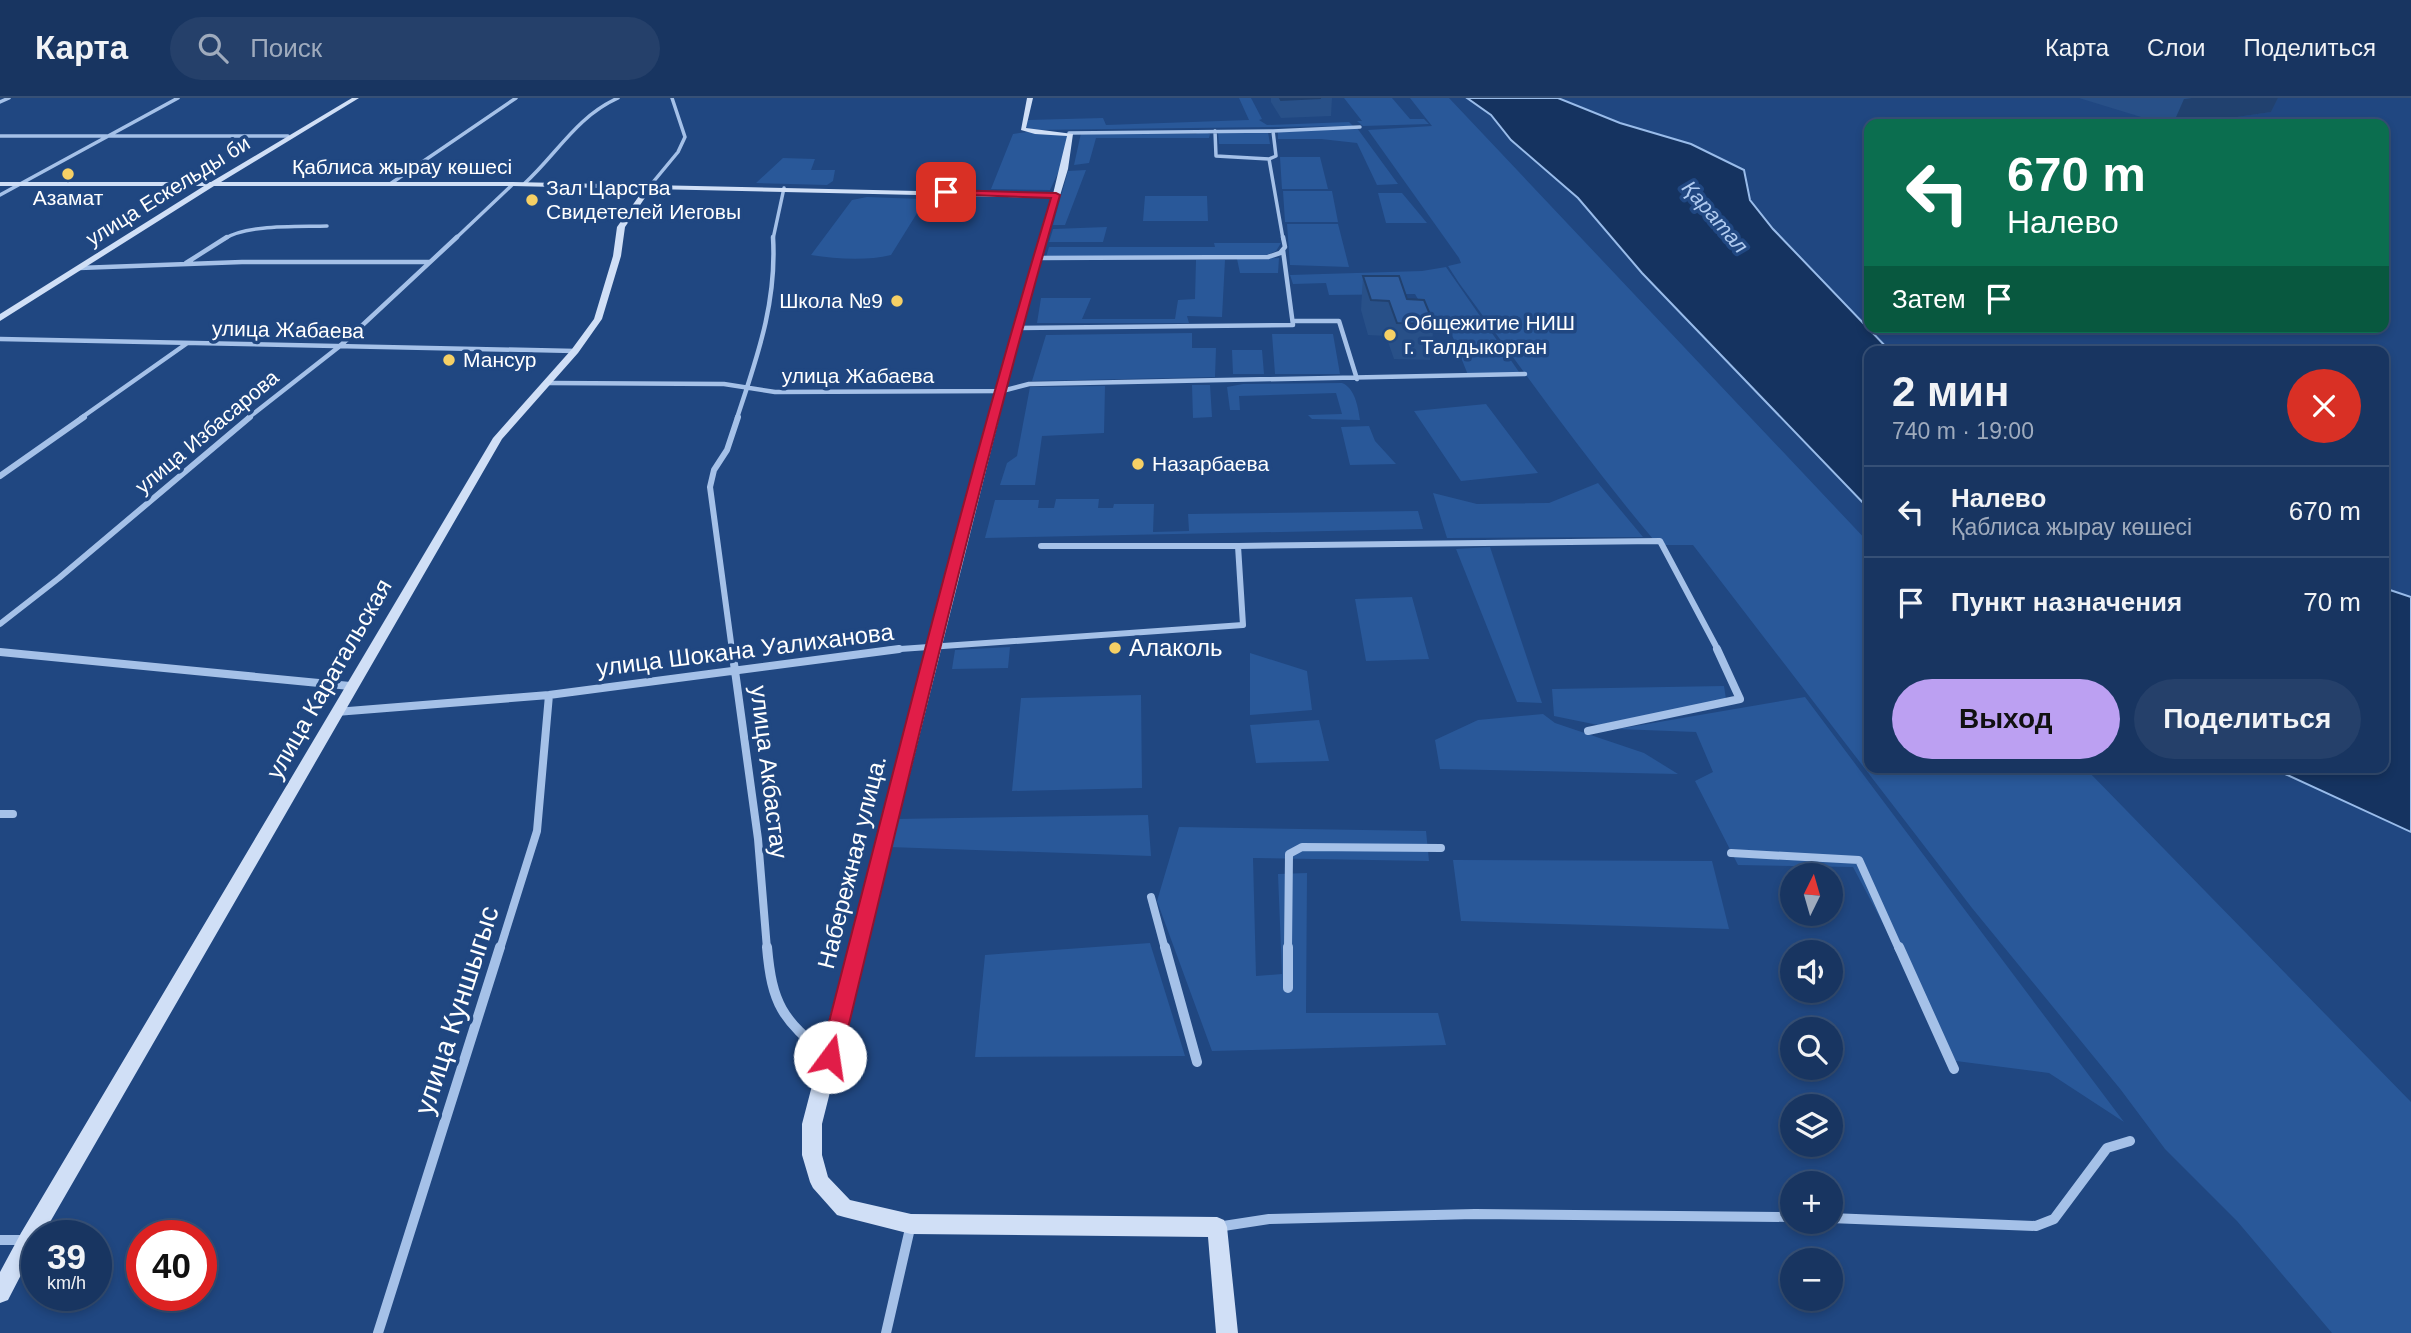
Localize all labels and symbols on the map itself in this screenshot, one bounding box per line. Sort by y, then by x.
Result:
street label: улица Ескельды би [82,131,254,250]
street label: Қаблиса жырау көшесі [292,155,512,178]
pin [916,162,976,222]
marker: Азамат [60,166,76,182]
place label: Зал Царства Свидетелей Иеговы [546,176,741,223]
water label: Қаратал [1678,176,1753,258]
place label: Азамат [33,186,104,209]
marker: Зал Царства Свидетелей Иеговы [524,192,540,208]
place label: Школа №9 [779,289,883,312]
marker: Школа №9 [889,293,905,309]
place label: Общежитие НИШ г. Талдыкорган [1404,311,1575,358]
street label: улица Жабаева [212,317,365,342]
marker: Общежитие НИШ г. Талдыкорган [1382,327,1398,343]
place label: Мансур [463,348,536,371]
marker: Мансур [441,352,457,368]
street label: улица Жабаева [782,364,935,387]
street label: улица Избасарова [131,365,283,498]
place label: Назарбаева [1152,452,1269,475]
marker: Назарбаева [1130,456,1146,472]
street label: улица Каратальская [260,574,397,783]
street label: улица Шокана Уалиханова [595,618,896,681]
place label: Алаколь [1129,634,1222,661]
marker: Алаколь [1107,640,1123,656]
street label: улица Акбастау [745,684,794,860]
street label: Набережная улица. [812,752,891,971]
north arrow [1780,863,1843,926]
street label: улица Куншыгыс [408,902,505,1118]
position arrow [793,1020,867,1094]
speed limit sign: 40 [126,1220,217,1311]

